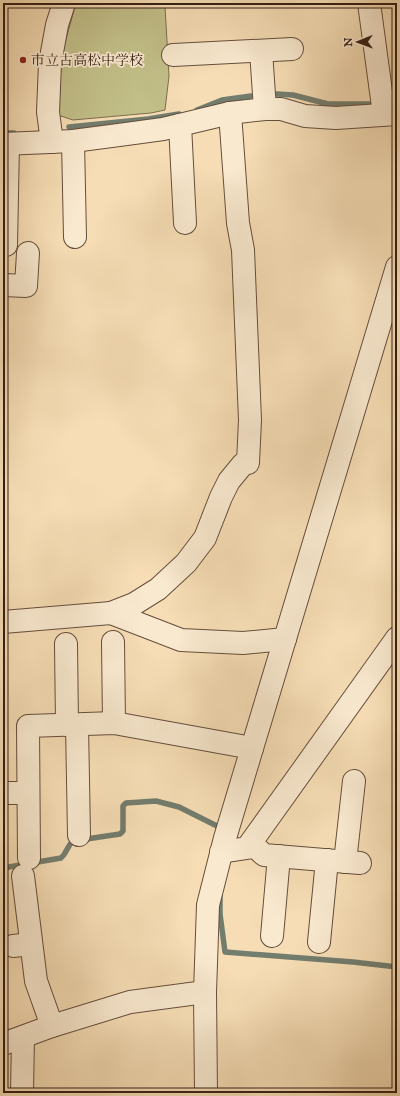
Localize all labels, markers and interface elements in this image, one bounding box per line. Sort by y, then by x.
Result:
north arrow [338,22,378,62]
text: N [342,37,355,47]
place label: 市立古高松中学校 [31,52,143,69]
marker: 市立古高松中学校 [18,55,28,65]

